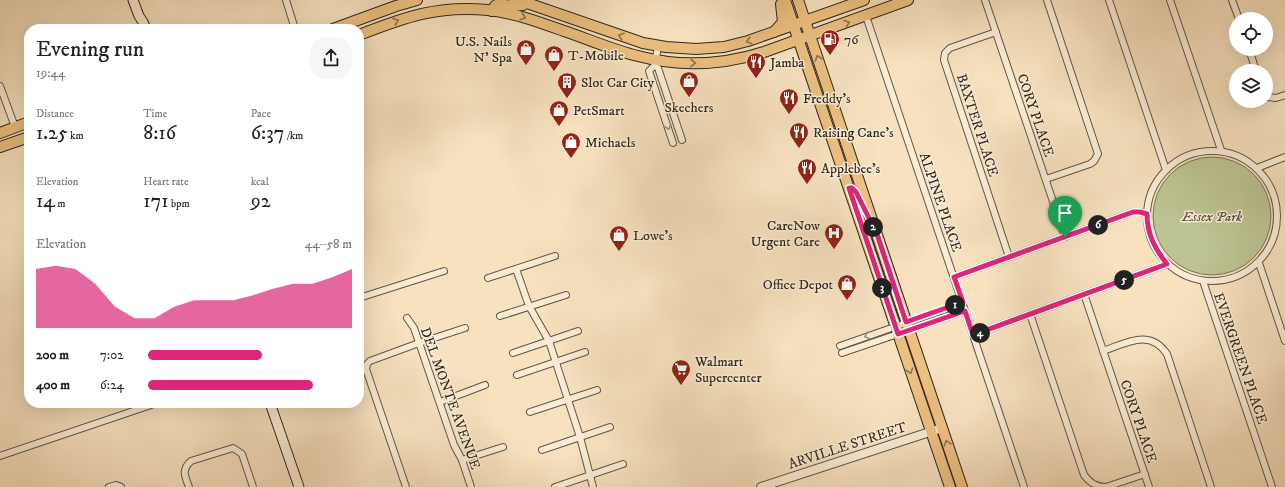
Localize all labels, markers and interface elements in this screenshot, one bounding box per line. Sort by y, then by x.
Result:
one-way arrow [520,12,527,21]
map controls [1229,12,1273,108]
button: locate [1229,12,1273,56]
one-way arrow [392,17,399,26]
one-way arrow [843,19,850,27]
fuel station icon: 76 [819,28,841,56]
place label: 76 [844,31,859,49]
one-way arrow [617,32,624,41]
place label: U.S. Nails N' Spa [455,33,512,67]
text: Evening run [36,36,144,63]
one-way arrow [746,36,753,45]
button: share [310,37,352,79]
shop icon: U.S. Nails N' Spa [515,38,537,66]
shop icon: T-Mobile [543,44,565,72]
place label: T-Mobile [568,47,624,65]
restaurant icon: Jamba [745,51,767,79]
place label: Jamba [768,54,804,72]
one-way arrow [814,54,822,61]
one-way arrow [690,59,696,67]
button: layers [1229,64,1273,108]
text: 19:44 [36,65,66,81]
shop icon: Skechers [678,70,700,98]
building icon: Slot Car City [556,71,578,99]
street label: CORY PLACE [1012,71,1058,159]
street label: BAXTER PLACE [952,72,1002,179]
place label: Slot Car City [581,74,655,92]
restaurant icon: Freddy's [778,87,800,115]
place label: Freddy's [803,90,851,108]
shop icon: PetSmart [548,99,570,127]
place label: Skechers [665,99,714,117]
place label: PetSmart [573,102,625,120]
text: Distance [36,107,74,121]
text: Time [143,107,167,121]
text: Pace [251,107,271,121]
text: 1.25 [36,121,68,146]
text: 8:16 [143,121,176,146]
text: 6:37 [251,121,284,146]
restaurant icon: Raising Cane's [788,121,810,149]
one-way arrow [663,123,672,130]
place label: Raising Cane's [813,124,894,142]
text: km [68,129,84,143]
text: /km [284,129,303,143]
shop icon: Michaels [560,131,582,159]
place label: Michaels [585,134,636,152]
street label: ALPINE PLACE [915,150,965,254]
restaurant icon: Applebee's [796,157,818,185]
place label: Applebee's [821,160,880,178]
text: Elevation [36,175,79,189]
text: Heart rate [143,175,188,189]
text: kcal [251,175,269,189]
text: 14 [36,189,55,214]
text: 171 [143,189,169,214]
text: 92 [251,189,270,214]
pin [1048,196,1082,237]
text: m [55,197,65,211]
text: bpm [169,197,190,211]
icon: arrive [1054,202,1076,224]
park label: Essex Park [1181,208,1242,226]
pin: 6 [1088,215,1108,235]
place label: CareNow Urgent Care [751,217,820,251]
pin: 2 [863,217,883,237]
text: 6 [1095,218,1101,232]
text: 2 [870,220,876,234]
hospital icon: CareNow Urgent Care [823,222,845,250]
shop icon: Lowe's [608,224,630,252]
place label: Lowe's [633,227,673,245]
text: Elevation [36,236,86,252]
text: 44–58 m [305,236,352,252]
pin: 5 [1114,270,1134,290]
shop icon: Office Depot [836,273,858,301]
text: 5 [1121,273,1127,287]
place label: Office Depot [763,276,834,294]
pin: 3 [872,278,892,298]
text: 3 [880,281,884,295]
street label: EVERGREEN PLACE [1209,290,1271,426]
pin: 1 [945,295,965,315]
text: 1 [953,298,957,312]
pin: 4 [970,323,990,343]
street label: DEL MONTE AVENUE [416,325,484,472]
text: 4 [977,326,983,340]
one-way arrow [864,331,871,340]
text: 200 m [36,347,69,363]
text: 7:02 [100,347,124,363]
place label: Walmart Supercenter [694,353,762,387]
supermarket icon: Walmart Supercenter [670,358,692,386]
one-way arrow [906,368,914,375]
text: 400 m [36,377,70,393]
text: 6:24 [100,377,124,393]
street label: CORY PLACE [1115,377,1161,465]
street label: ARVILLE STREET [786,418,909,474]
one-way arrow [943,440,952,447]

